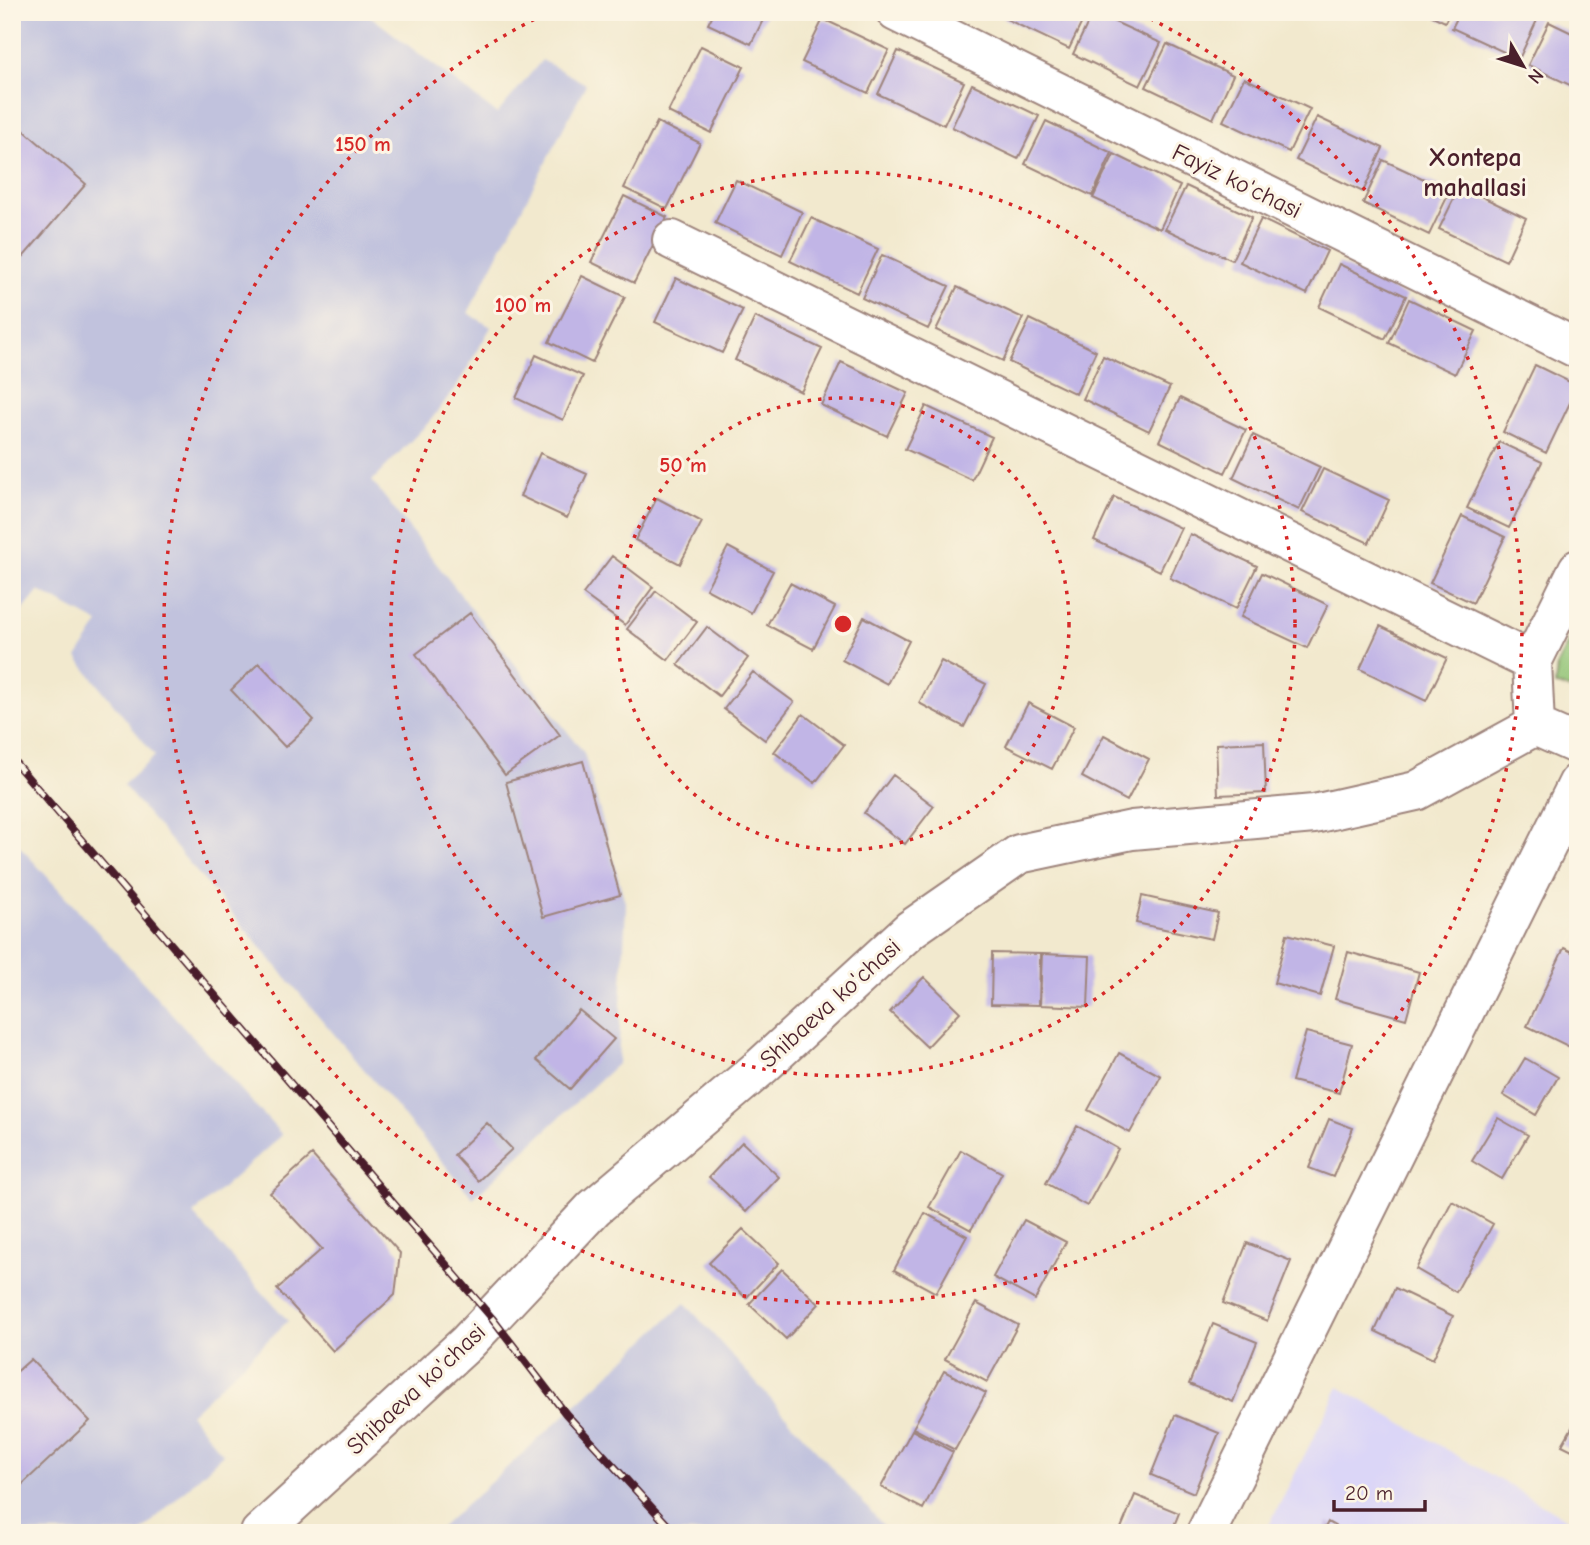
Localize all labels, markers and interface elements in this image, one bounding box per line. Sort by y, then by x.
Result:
north arrow [1488,32,1558,102]
text: N [1523,64,1548,88]
text: 150 m [335,132,391,156]
street label: Fayiz ko'chasi [1168,138,1306,224]
district label: Xontepa mahallasi [1423,143,1527,203]
text: 100 m [495,293,551,317]
text: 50 m [659,453,707,477]
centre of rings [831,612,855,636]
street label: Shibaeva ko'chasi [754,933,906,1073]
street label: Shibaeva ko'chasi [341,1318,491,1460]
scale bar [1334,1468,1426,1512]
text: 20 m [1345,1481,1393,1505]

